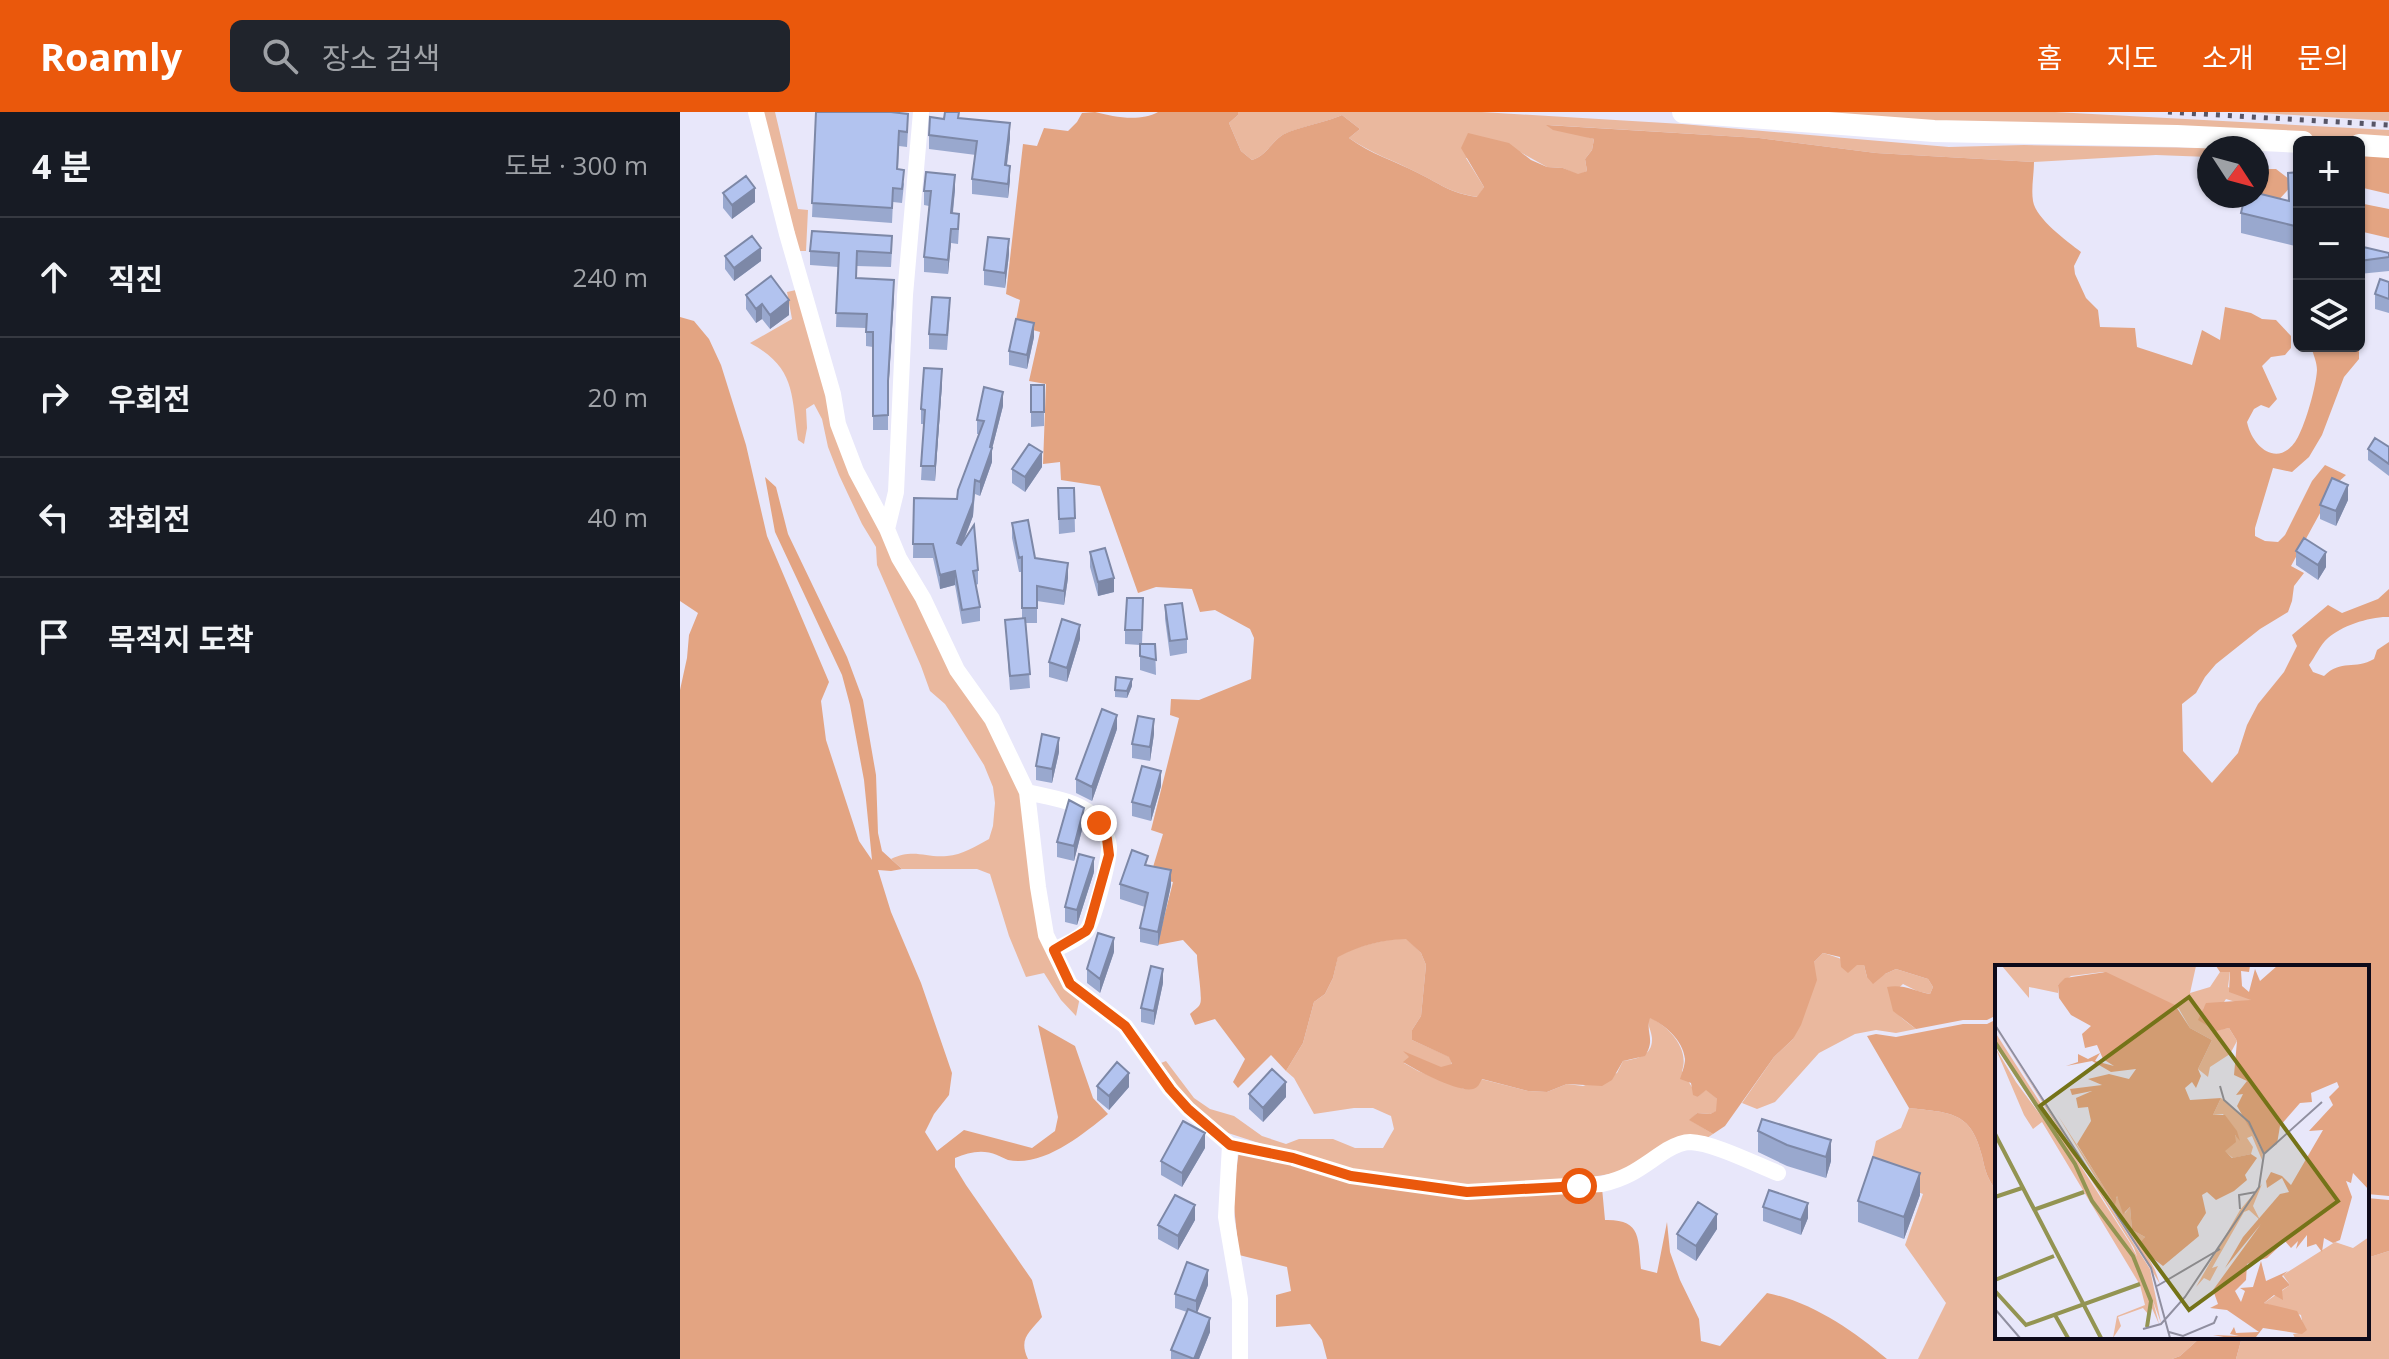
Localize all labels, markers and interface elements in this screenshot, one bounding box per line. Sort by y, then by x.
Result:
search box [230,20,790,92]
text: Roamly [40,30,182,82]
icon: search [258,34,302,78]
text: 장소 검색 [322,37,440,78]
text: 홈 [2037,38,2062,76]
text: 지도 [2106,38,2158,76]
text: 소개 [2202,38,2253,76]
text: 문의 [2297,38,2349,76]
north arrow [2197,136,2269,208]
map controls [2293,136,2365,352]
button: + [2293,136,2365,208]
text: 4 분 [32,143,92,189]
text: 도보 · 300 m [504,147,648,183]
button: − [2293,208,2365,280]
icon: ahead [32,255,76,299]
text: 직진 [108,258,163,299]
text: 240 m [573,259,648,295]
button: layers [2293,280,2365,352]
icon: right [32,375,76,419]
text: 우회전 [108,378,191,419]
text: 20 m [587,379,648,415]
icon: left [32,495,76,539]
text: 좌회전 [108,498,191,539]
text: 40 m [587,499,648,535]
icon: arrive [32,615,76,659]
text: 목적지 도착 [108,618,254,659]
route end [1081,805,1117,841]
inset map [1995,965,2369,1339]
route start [1561,1168,1597,1204]

